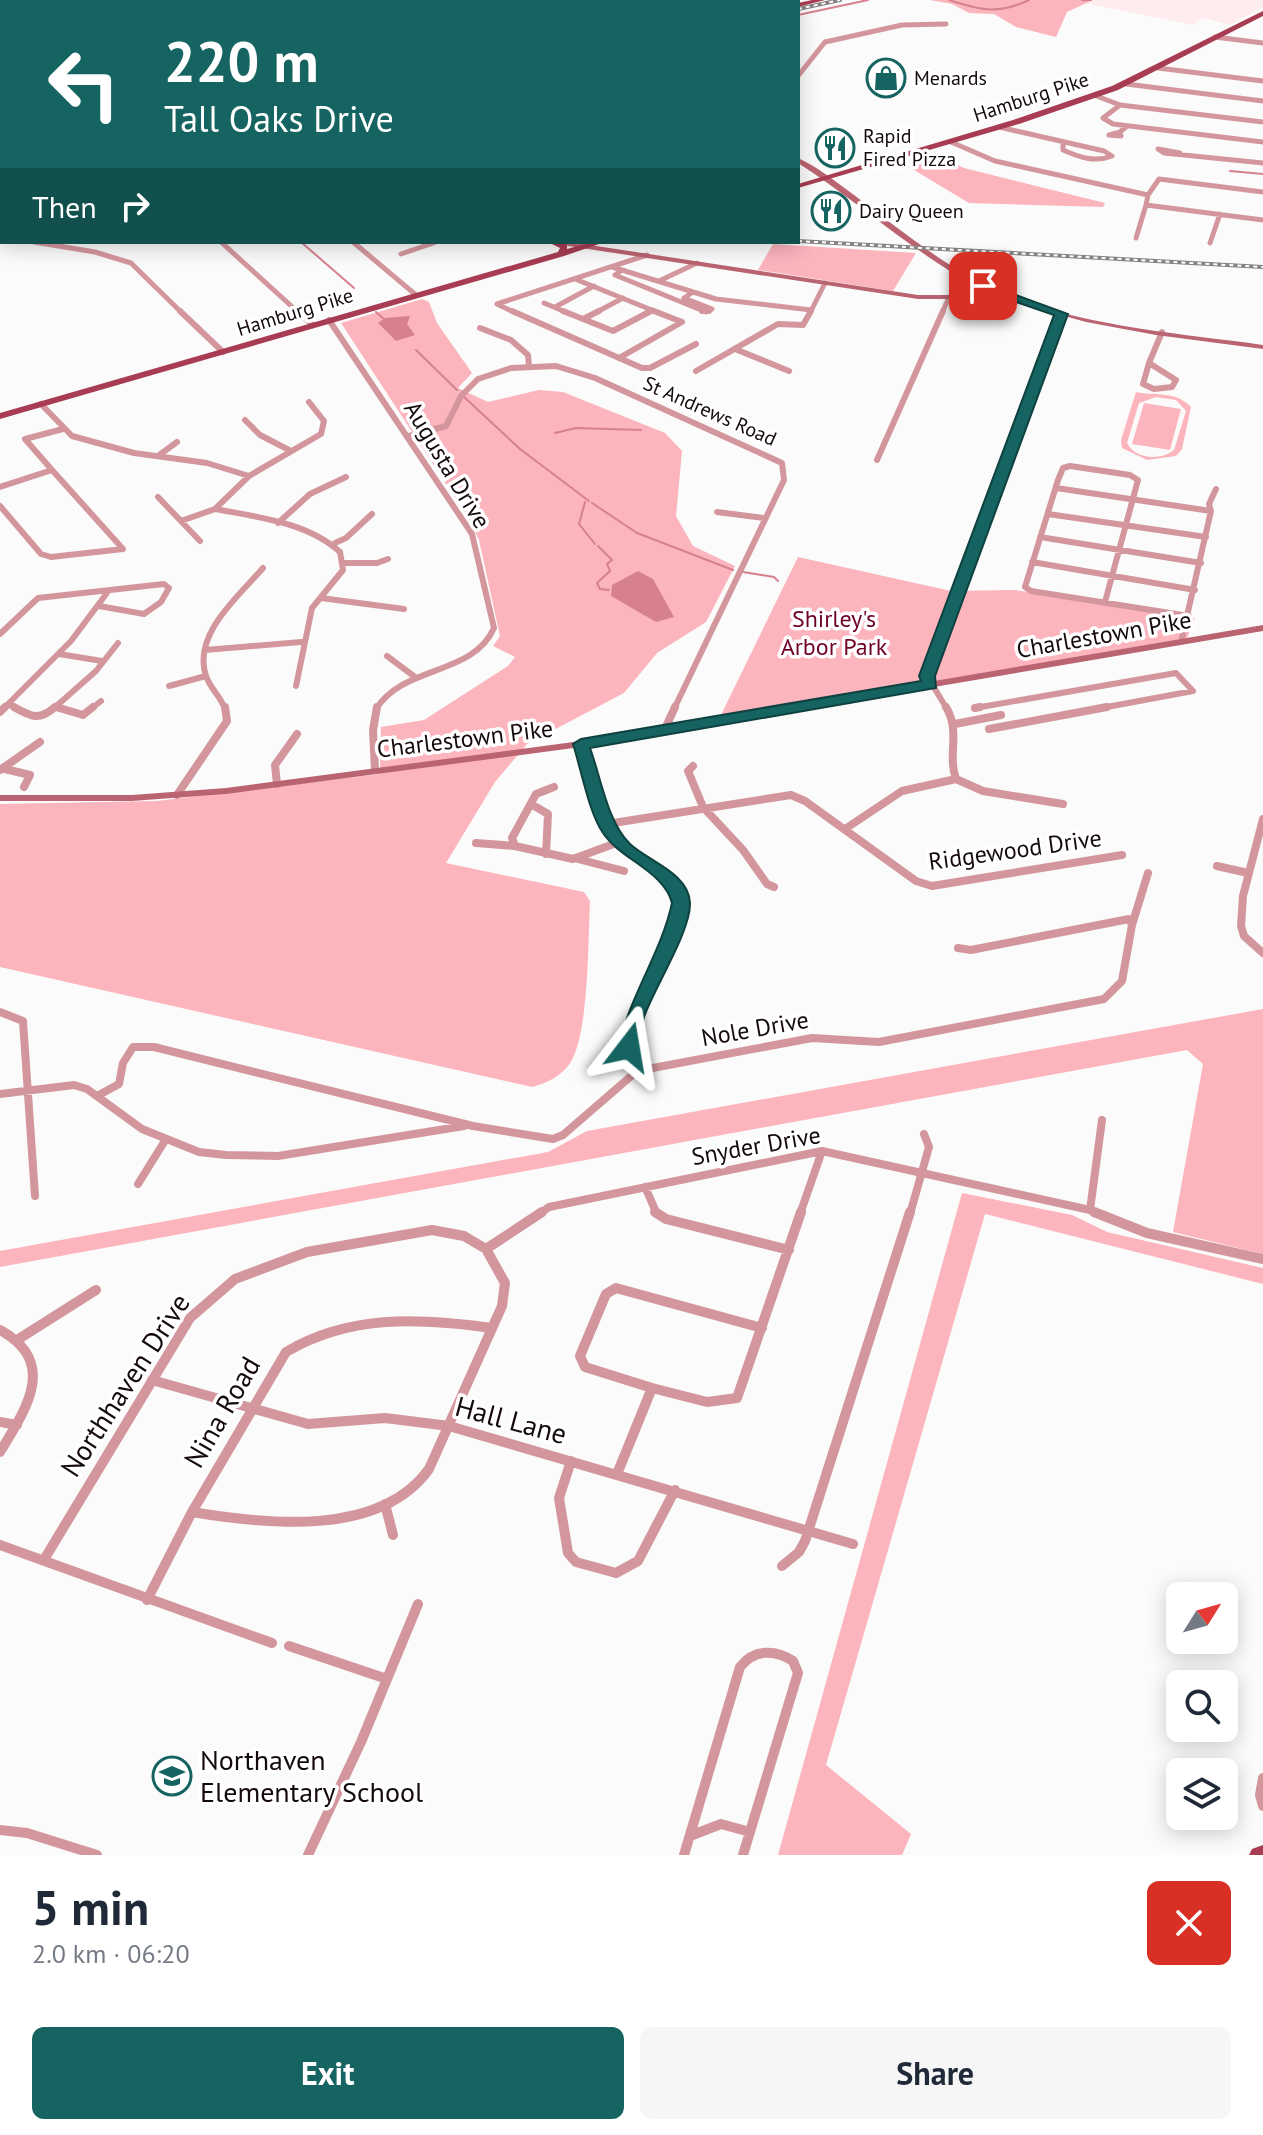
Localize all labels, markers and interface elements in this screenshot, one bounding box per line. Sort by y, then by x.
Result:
text: 220 m [164,25,319,97]
icon: left [32,32,136,136]
shop icon: Menards [865,57,907,99]
place label: Menards [914,65,987,91]
street label: Hamburg Pike [970,66,1092,128]
text: Tall Oaks Drive [164,95,394,142]
place label: Rapid Fired Pizza [863,123,956,172]
restaurant icon: Rapid Fired Pizza [814,127,856,169]
icon: right [113,184,157,228]
text: Then [32,187,97,226]
restaurant icon: Dairy Queen [810,190,852,232]
place label: Dairy Queen [859,198,964,224]
pin [949,252,1017,320]
icon: arrive [961,264,1005,308]
street label: Hamburg Pike [234,282,356,342]
street label: St Andrews Road [639,370,781,452]
street label: Augusta Drive [397,395,498,534]
park label: Shirley's Arbor Park [781,603,888,662]
street label: Charlestown Pike [1014,604,1194,665]
street label: Charlestown Pike [375,712,555,765]
street label: Ridgewood Drive [926,822,1104,877]
street label: Nole Drive [699,1004,811,1053]
position arrow [587,1005,671,1089]
street label: Snyder Drive [689,1119,823,1172]
street label: Northhaven Drive [52,1286,198,1483]
street label: Nina Road [175,1350,268,1474]
street label: Hall Lane [451,1387,571,1452]
north arrow [1166,1582,1238,1654]
map controls [1166,1582,1238,1830]
button: search [1166,1670,1238,1742]
place label: Northaven Elementary School [200,1741,423,1810]
school or university icon: Northaven Elementary School [151,1755,193,1797]
button: layers [1166,1758,1238,1830]
text: 5 min [32,1876,149,1938]
button: close [1147,1881,1231,1965]
text: 2.0 km · 06:20 [32,1937,190,1970]
button: Exit [32,2027,624,2119]
button: Share [640,2027,1231,2119]

